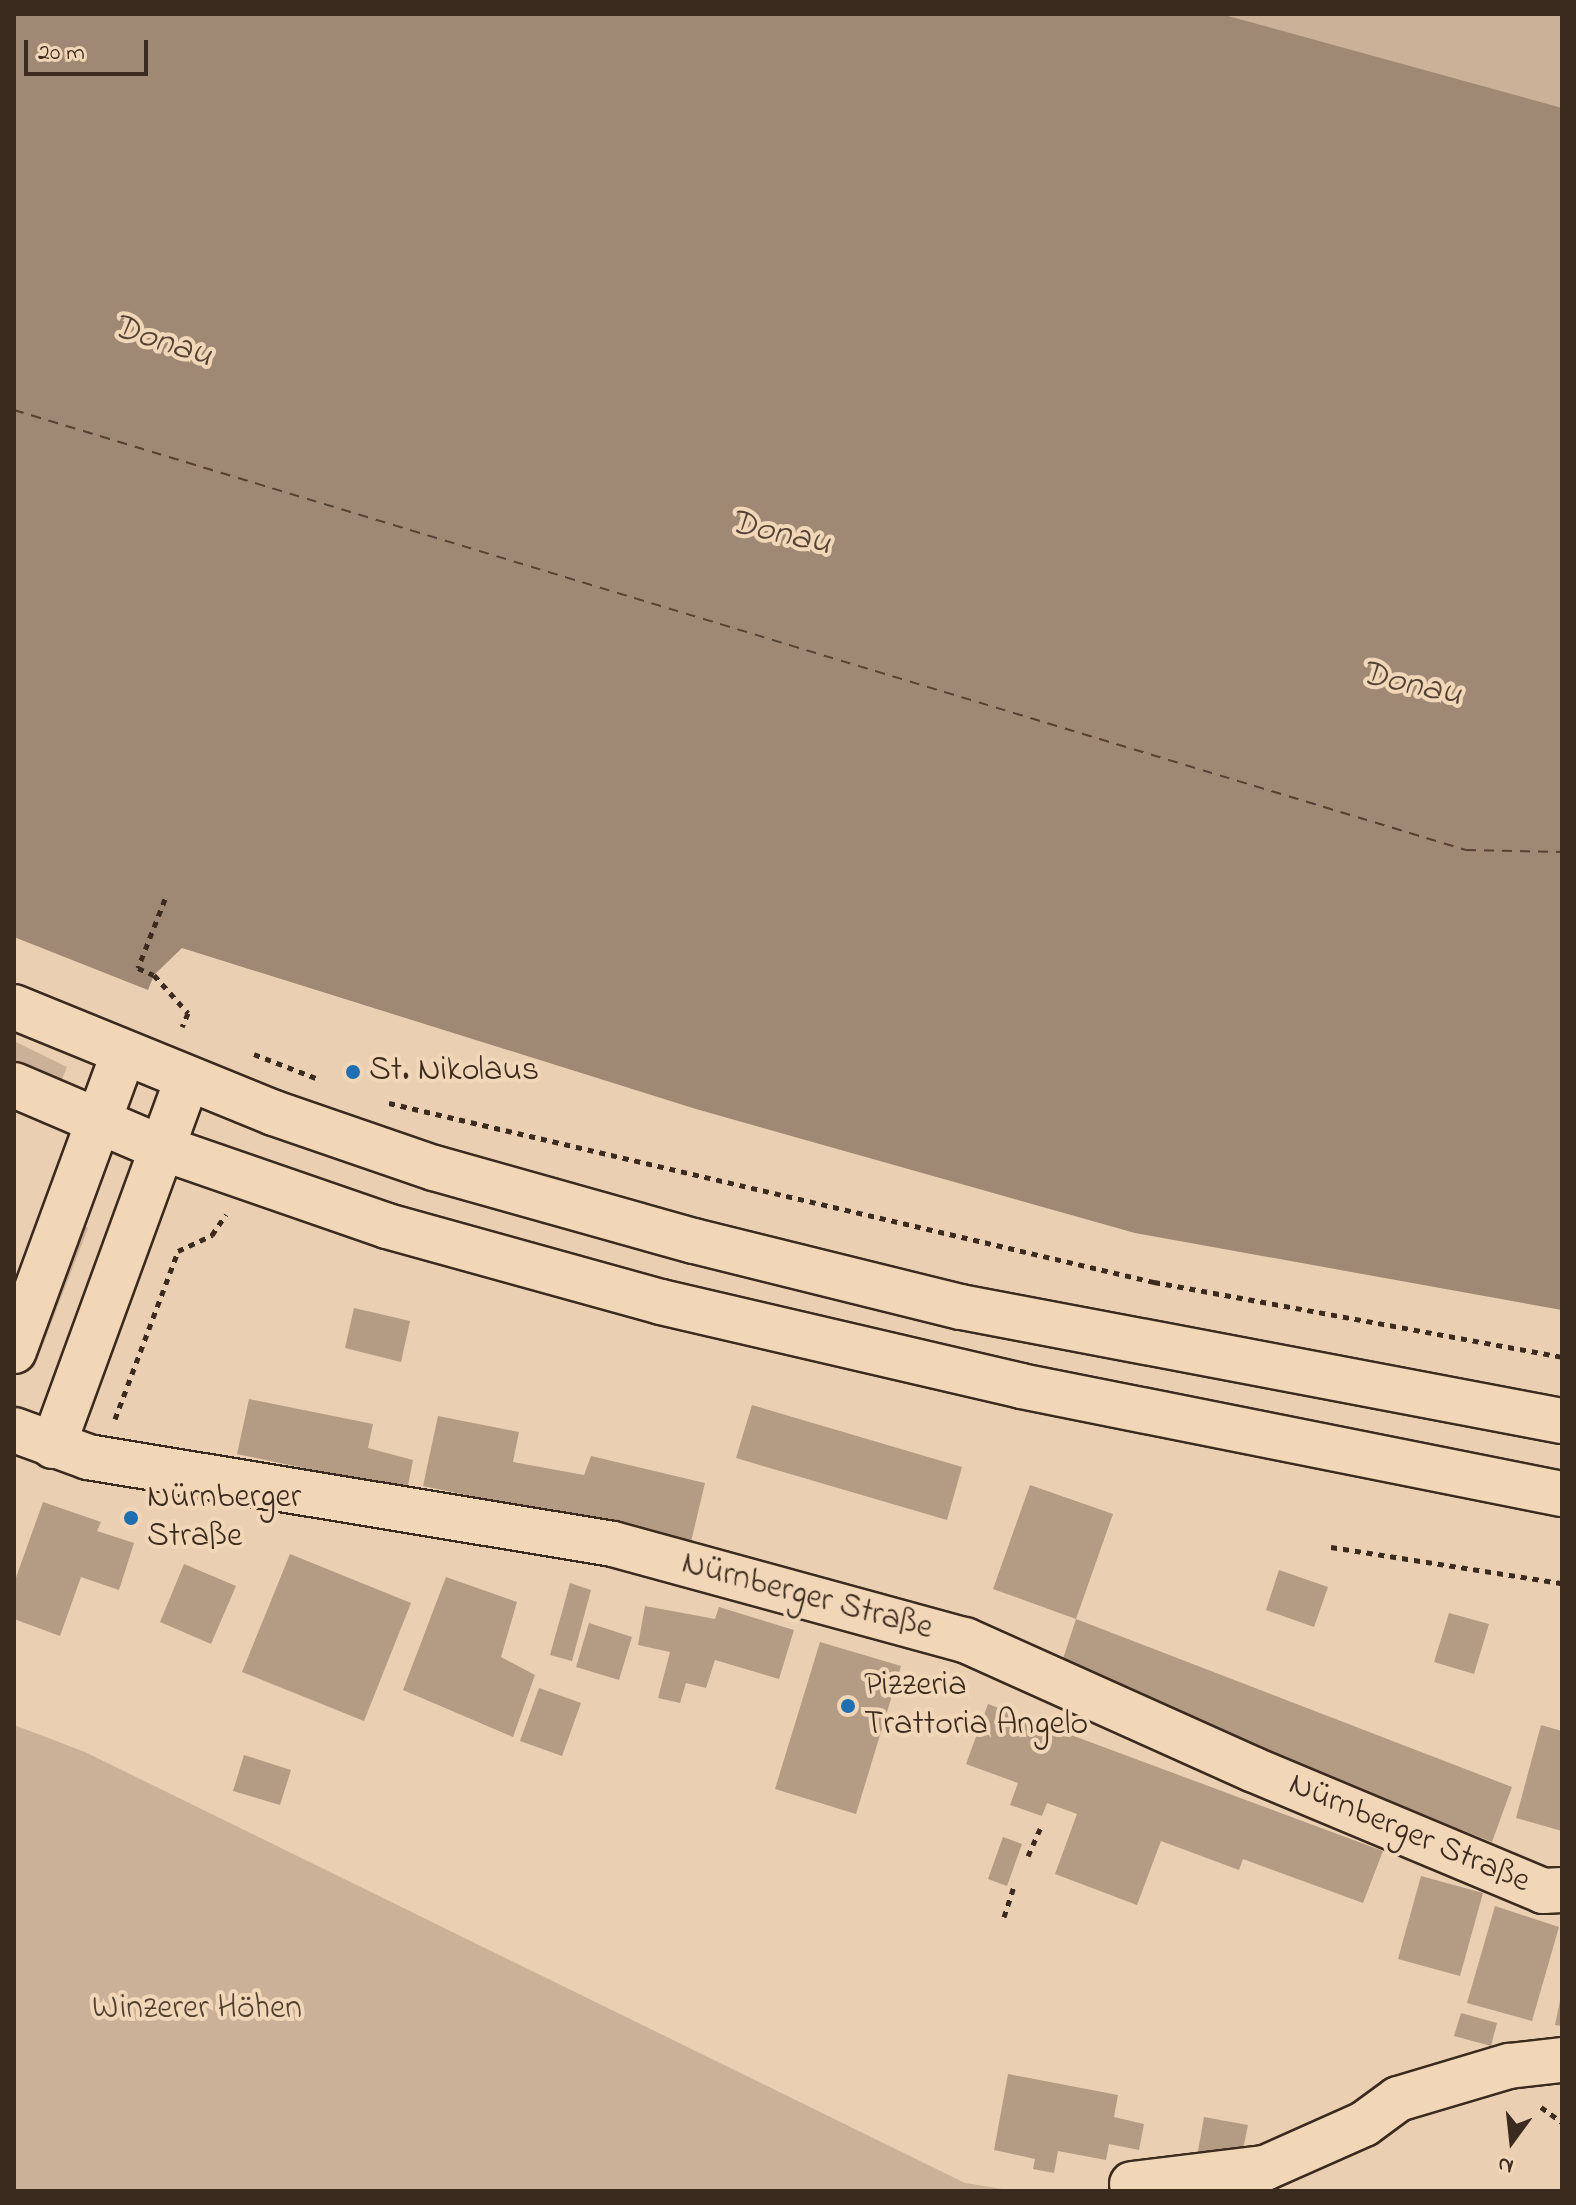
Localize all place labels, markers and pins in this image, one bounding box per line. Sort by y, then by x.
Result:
place label: St. Nikolaus [369,1052,539,1092]
marker: St. Nikolaus [344,1063,362,1081]
place label: Nürnberger Straße [147,1478,301,1558]
marker: Nürnberger Straße [122,1509,140,1527]
place label: Pizzeria Trattoria Angelo [864,1666,1088,1746]
marker: Pizzeria Trattoria Angelo [839,1697,857,1715]

